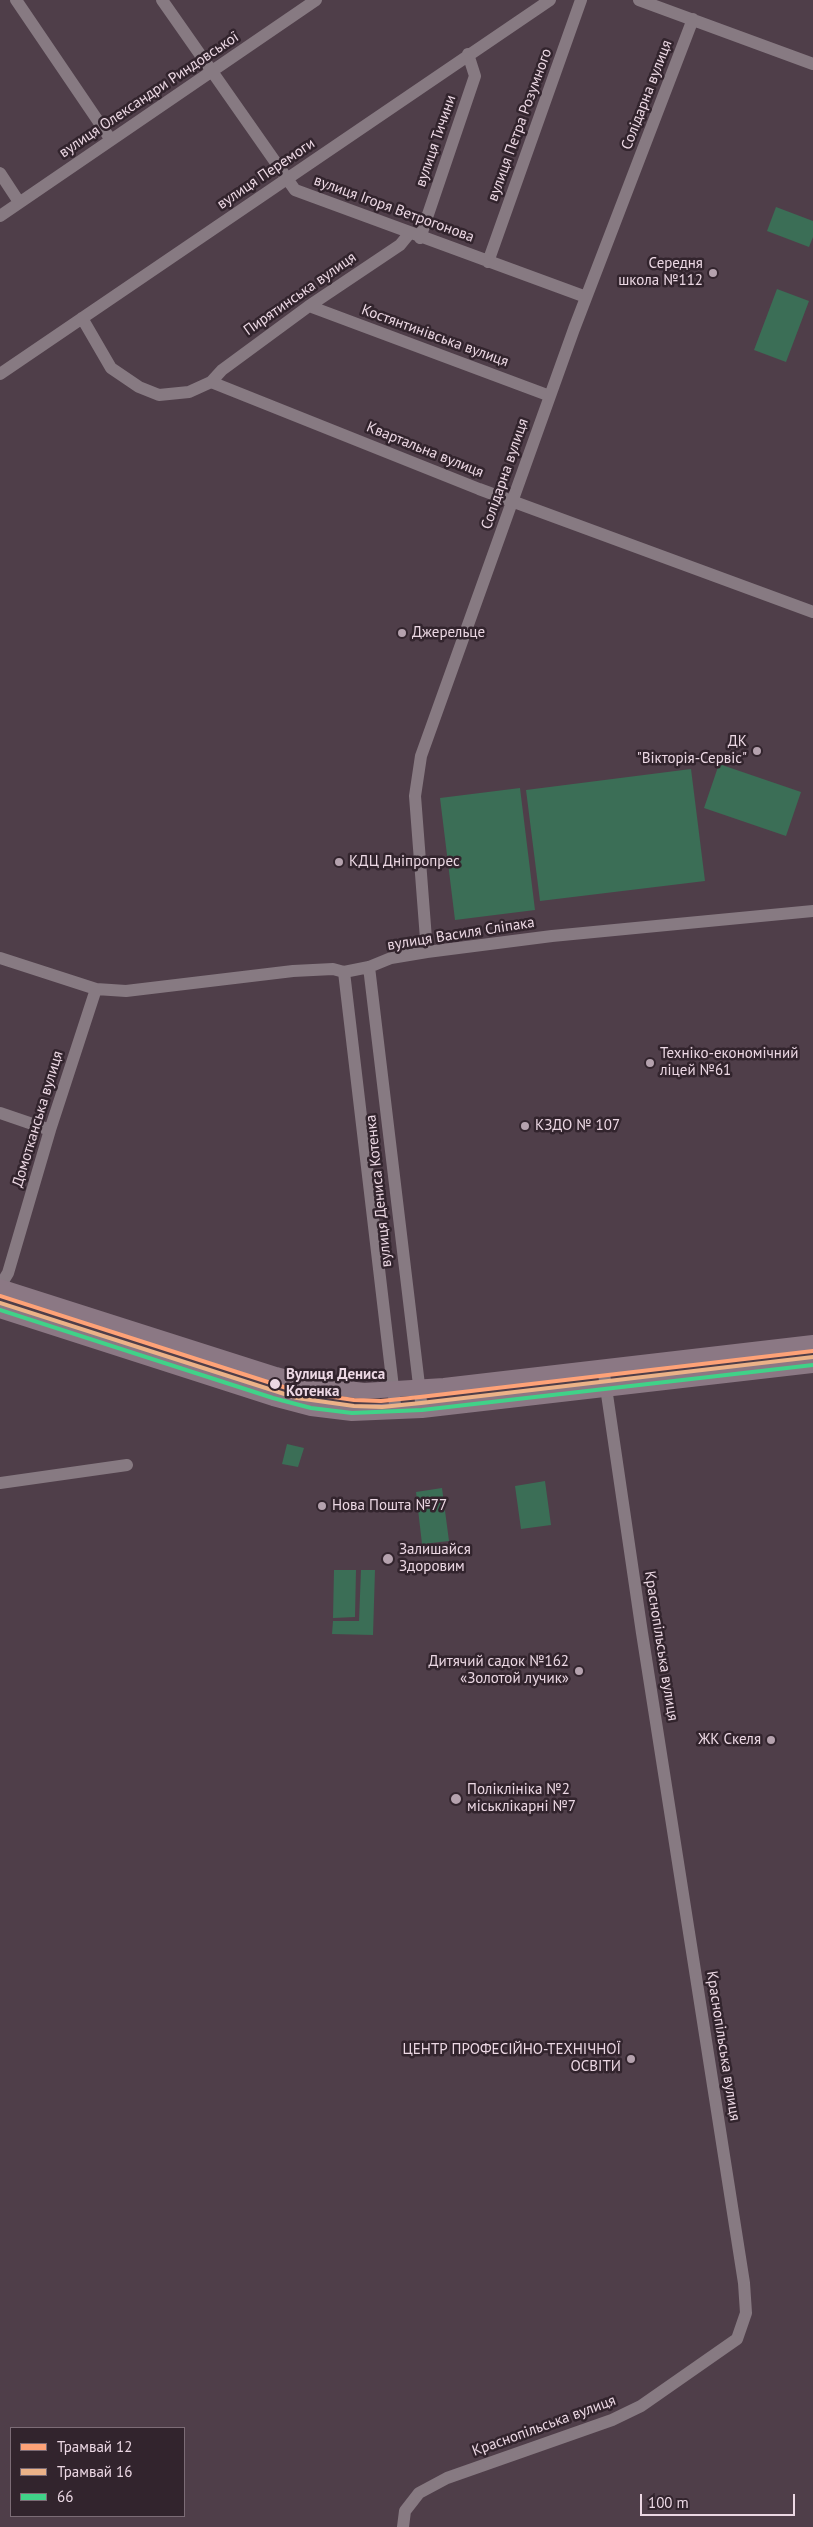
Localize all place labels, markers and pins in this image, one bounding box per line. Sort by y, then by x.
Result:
place label: Середня школа №112 [618,255,703,290]
marker: Середня школа №112 [707,267,719,279]
place label: Джерельце [412,624,485,642]
marker: Джерельце [396,627,408,639]
place label: ДК "Вікторія-Сервіс" [637,733,747,768]
marker: ДК "Вікторія-Сервіс" [751,745,763,757]
place label: КДЦ Дніпропрес [349,853,460,871]
marker: КДЦ Дніпропрес [333,856,345,868]
place label: Техніко-економічний ліцей №61 [660,1045,798,1080]
marker: Техніко-економічний ліцей №61 [644,1057,656,1069]
place label: КЗДО № 107 [535,1117,620,1135]
marker: КЗДО № 107 [519,1120,531,1132]
place label: Вулиця Дениса Котенка [286,1366,385,1401]
marker: Вулиця Дениса Котенка [268,1377,282,1391]
place label: Нова Пошта №77 [332,1497,447,1515]
marker: Нова Пошта №77 [316,1500,328,1512]
place label: Залишайся Здоровим [399,1541,471,1576]
marker: Залишайся Здоровим [381,1552,395,1566]
place label: Дитячий садок №162 «Золотой лучик» [429,1653,569,1688]
marker: Дитячий садок №162 «Золотой лучик» [573,1665,585,1677]
place label: ЖК Скеля [698,1731,761,1749]
marker: ЖК Скеля [765,1734,777,1746]
place label: Поліклініка №2 міськлікарні №7 [467,1781,576,1816]
marker: Поліклініка №2 міськлікарні №7 [449,1792,463,1806]
place label: ЦЕНТР ПРОФЕСІЙНО-ТЕХНІЧНОЇ ОСВІТИ [402,2041,621,2076]
marker: ЦЕНТР ПРОФЕСІЙНО-ТЕХНІЧНОЇ ОСВІТИ [625,2053,637,2065]

